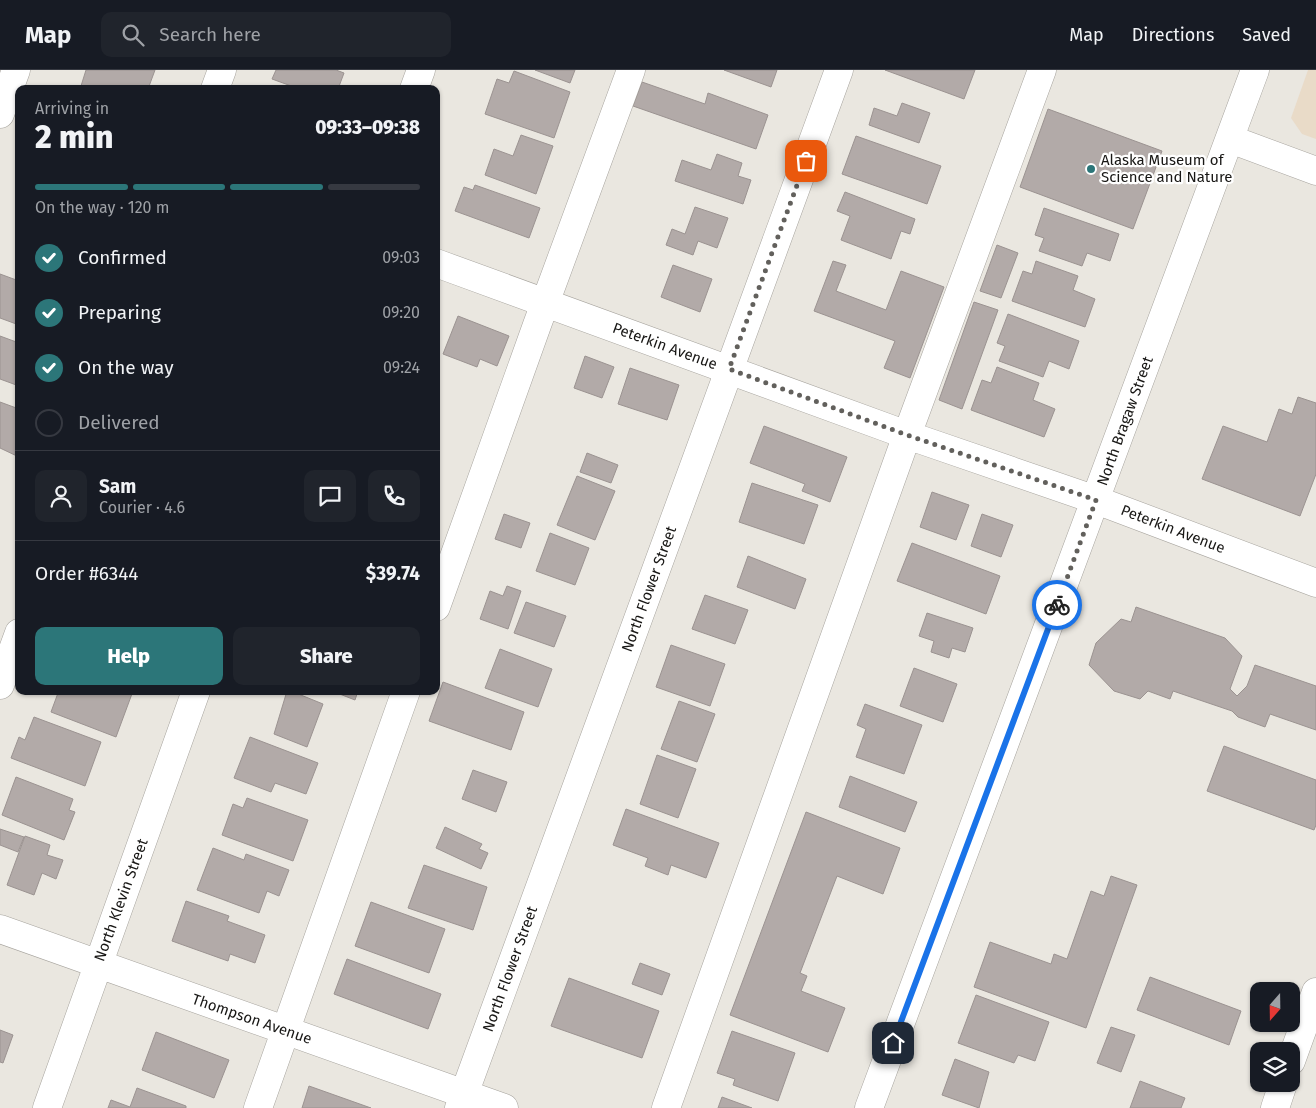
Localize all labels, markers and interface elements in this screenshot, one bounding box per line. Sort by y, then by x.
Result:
search box [101,12,451,57]
text: Map [25,21,71,49]
icon: search [119,21,147,49]
text: Search here [159,23,261,46]
text: Map [1069,24,1104,46]
text: Directions [1132,24,1214,46]
text: Saved [1242,24,1291,46]
text: Arriving in [35,99,109,118]
text: 09:33–09:38 [315,116,420,139]
text: 2 min [35,118,113,156]
pin [785,140,827,182]
icon: bag [792,147,820,175]
place label: Alaska Museum of Science and Nature [1101,151,1233,186]
marker: Alaska Museum of Science and Nature [1085,163,1097,175]
text: On the way · 120 m [35,198,169,217]
icon: check [35,244,63,272]
text: Confirmed [78,246,167,269]
text: 09:03 [382,248,420,267]
icon: check [35,299,63,327]
text: Preparing [78,301,161,324]
text: 09:20 [382,303,420,322]
street label: Peterkin Avenue [610,319,720,373]
street label: North Bragaw Street [1093,353,1157,488]
icon: check [35,354,63,382]
text: On the way [78,356,174,379]
text: 09:24 [383,358,420,377]
text: Delivered [78,411,160,434]
button: person [35,470,87,522]
button: chat [304,470,356,522]
button: phone [368,470,420,522]
text: Sam [99,475,136,498]
text: Courier · 4.6 [99,498,185,517]
street label: Peterkin Avenue [1118,501,1228,557]
street label: North Flower Street [618,523,680,654]
text: Order #6344 [35,562,138,585]
text: $39.74 [366,562,420,585]
courier [1032,580,1082,630]
icon: bike [1043,591,1071,619]
button: Help [35,627,223,685]
button: Share [233,627,420,685]
street label: North Klevin Street [90,836,152,964]
street label: North Flower Street [479,903,541,1034]
north arrow [1250,982,1300,1032]
map controls [1250,982,1300,1092]
street label: Thompson Avenue [190,990,314,1048]
pin [872,1022,914,1064]
icon: home [879,1029,907,1057]
button: layers [1250,1042,1300,1092]

